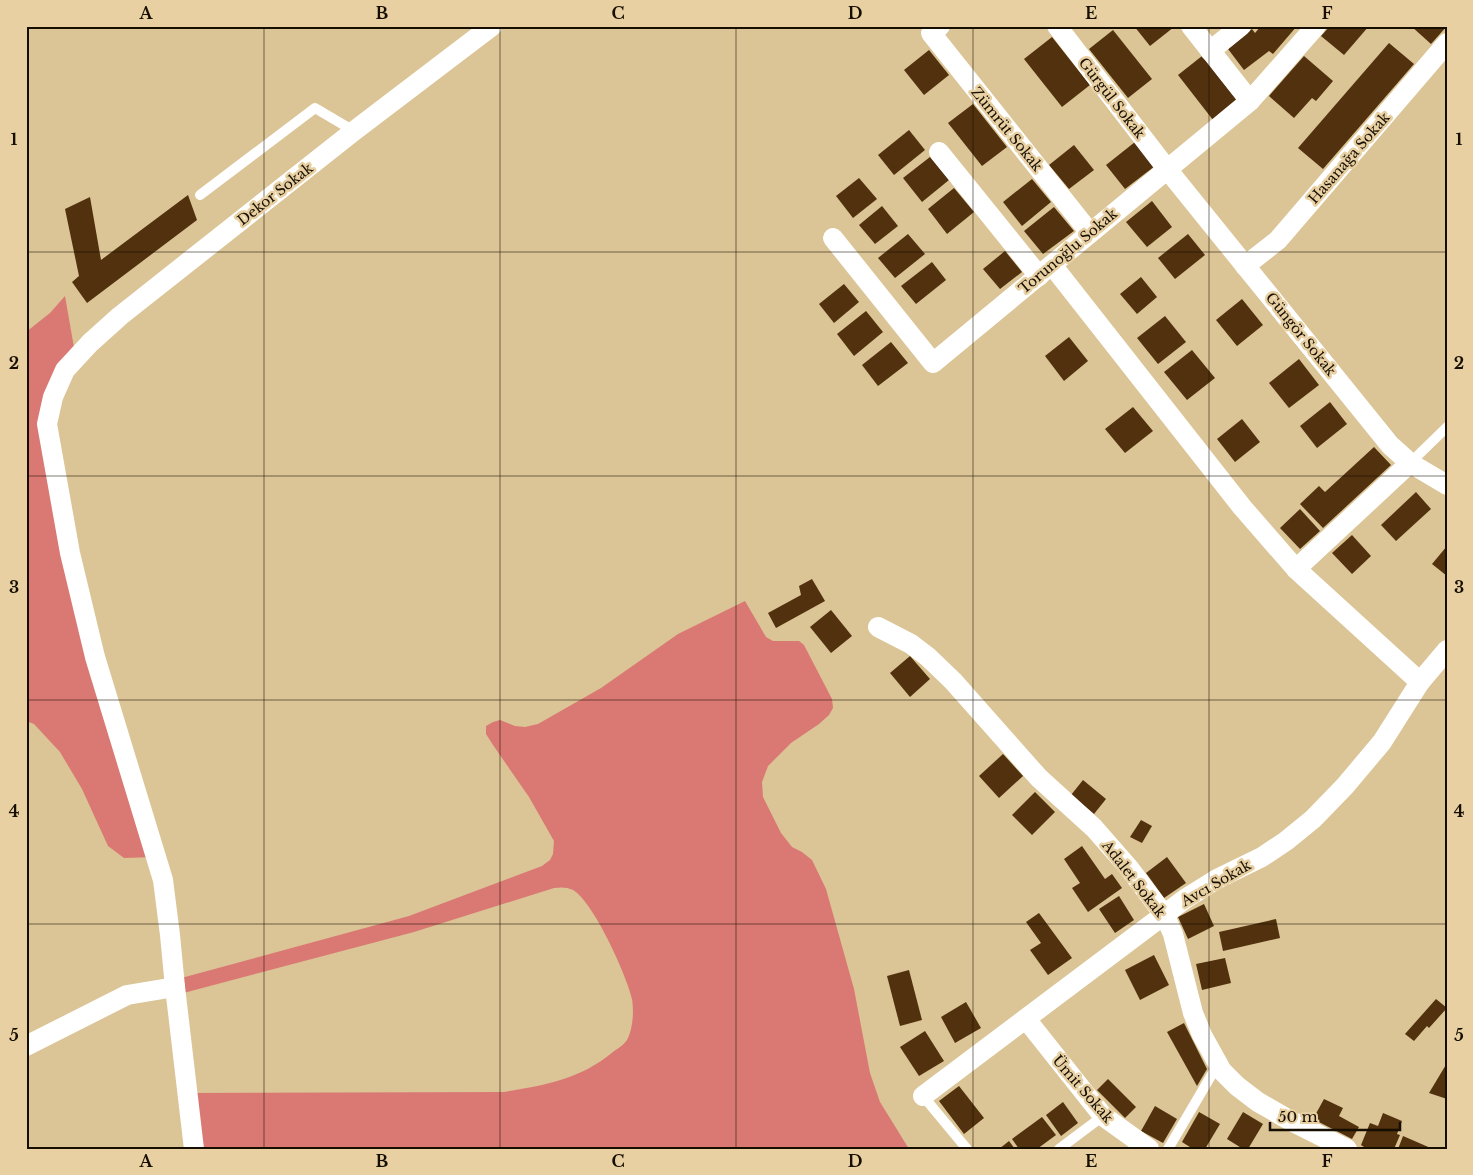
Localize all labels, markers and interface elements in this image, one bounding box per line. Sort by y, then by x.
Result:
text: A [139,3,154,23]
text: B [376,3,389,23]
text: C [611,3,625,23]
text: D [848,3,862,23]
text: E [1085,3,1097,23]
text: F [1321,3,1333,23]
street label: Gürgül Sokak [1075,54,1149,142]
street label: Zümrüt Sokak [967,83,1047,175]
street label: Hasanağa Sokak [1304,108,1394,207]
text: 1 [11,129,18,149]
text: 1 [1456,129,1463,149]
street label: Dekor Sokak [234,159,317,229]
street label: Torunoğlu Sokak [1015,204,1121,298]
street label: Güngör Sokak [1262,289,1340,380]
text: 2 [9,353,19,373]
text: 2 [1454,353,1464,373]
text: 3 [9,577,19,597]
text: 3 [1454,577,1464,597]
text: 4 [9,801,19,821]
text: 4 [1454,801,1464,821]
street label: Adalet Sokak [1098,836,1170,921]
street label: Avcı Sokak [1177,856,1254,911]
text: 5 [9,1025,19,1045]
text: 5 [1454,1025,1464,1045]
street label: Ümit Sokak [1049,1051,1118,1127]
scale bar [1270,1100,1400,1132]
text: 50 m [1278,1107,1318,1126]
text: A [139,1151,154,1171]
text: B [376,1151,389,1171]
text: C [611,1151,625,1171]
text: D [848,1151,862,1171]
text: E [1085,1151,1097,1171]
text: F [1321,1151,1333,1171]

